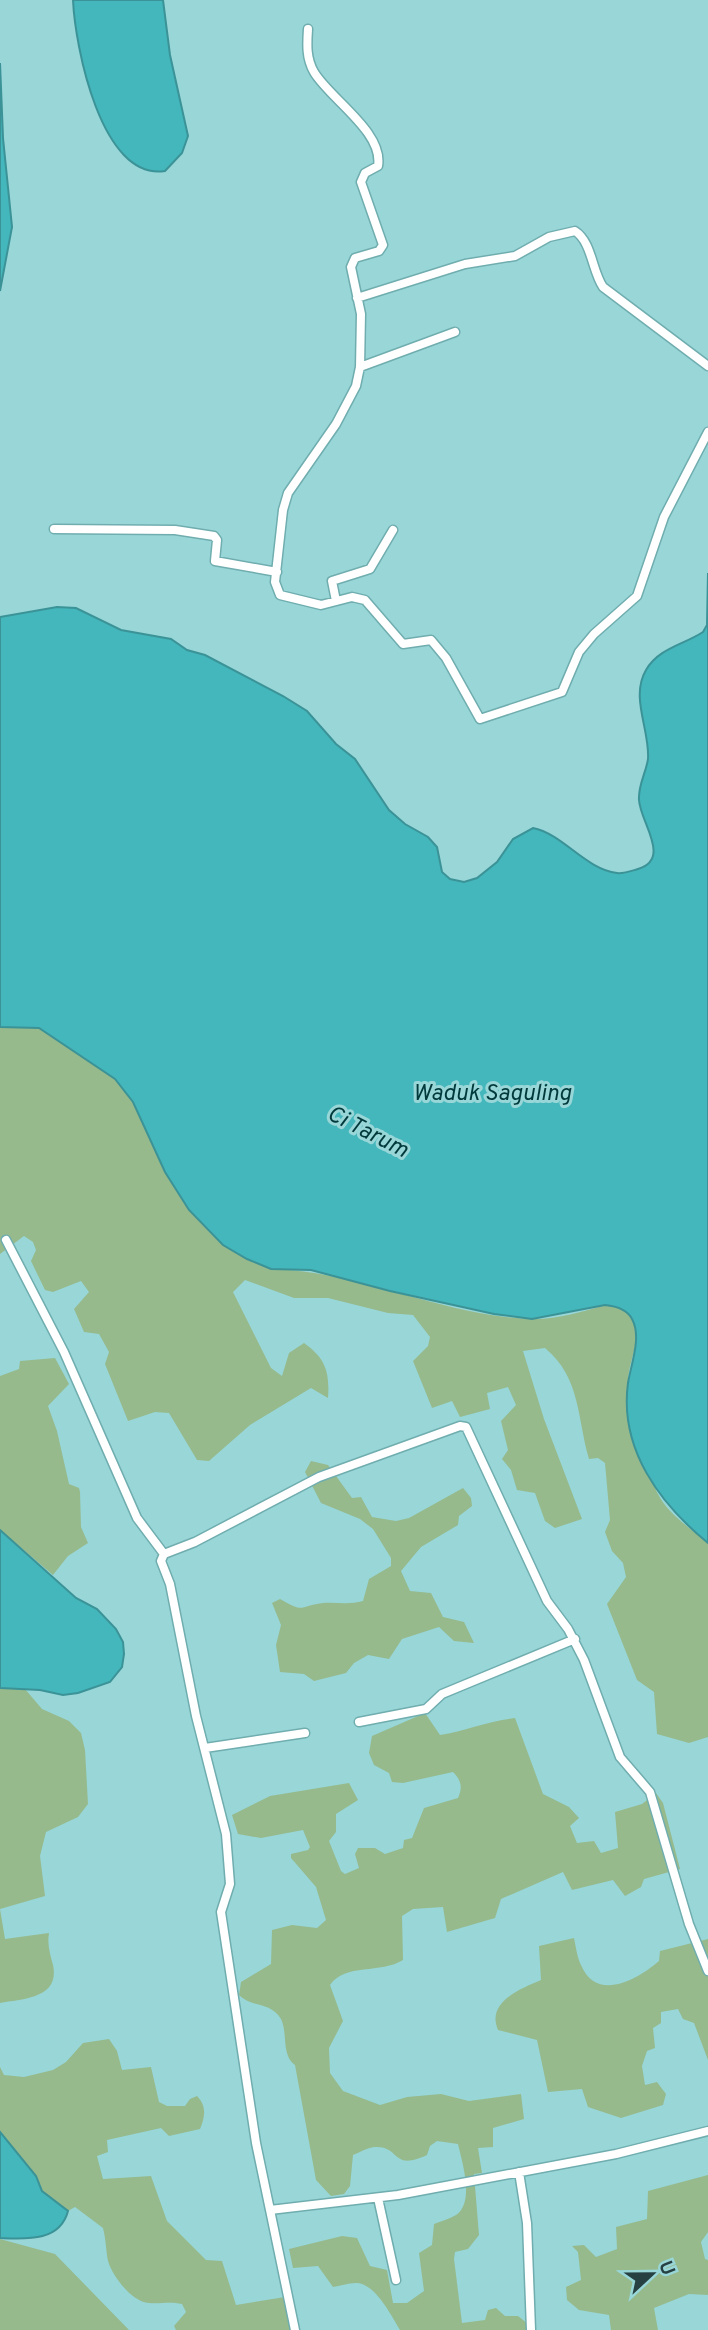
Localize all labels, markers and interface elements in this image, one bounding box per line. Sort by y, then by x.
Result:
water label: Waduk Saguling [413,1080,572,1109]
water label: Ci Tarum [321,1100,413,1166]
north arrow [617,2239,687,2309]
text: U [652,2258,680,2279]

